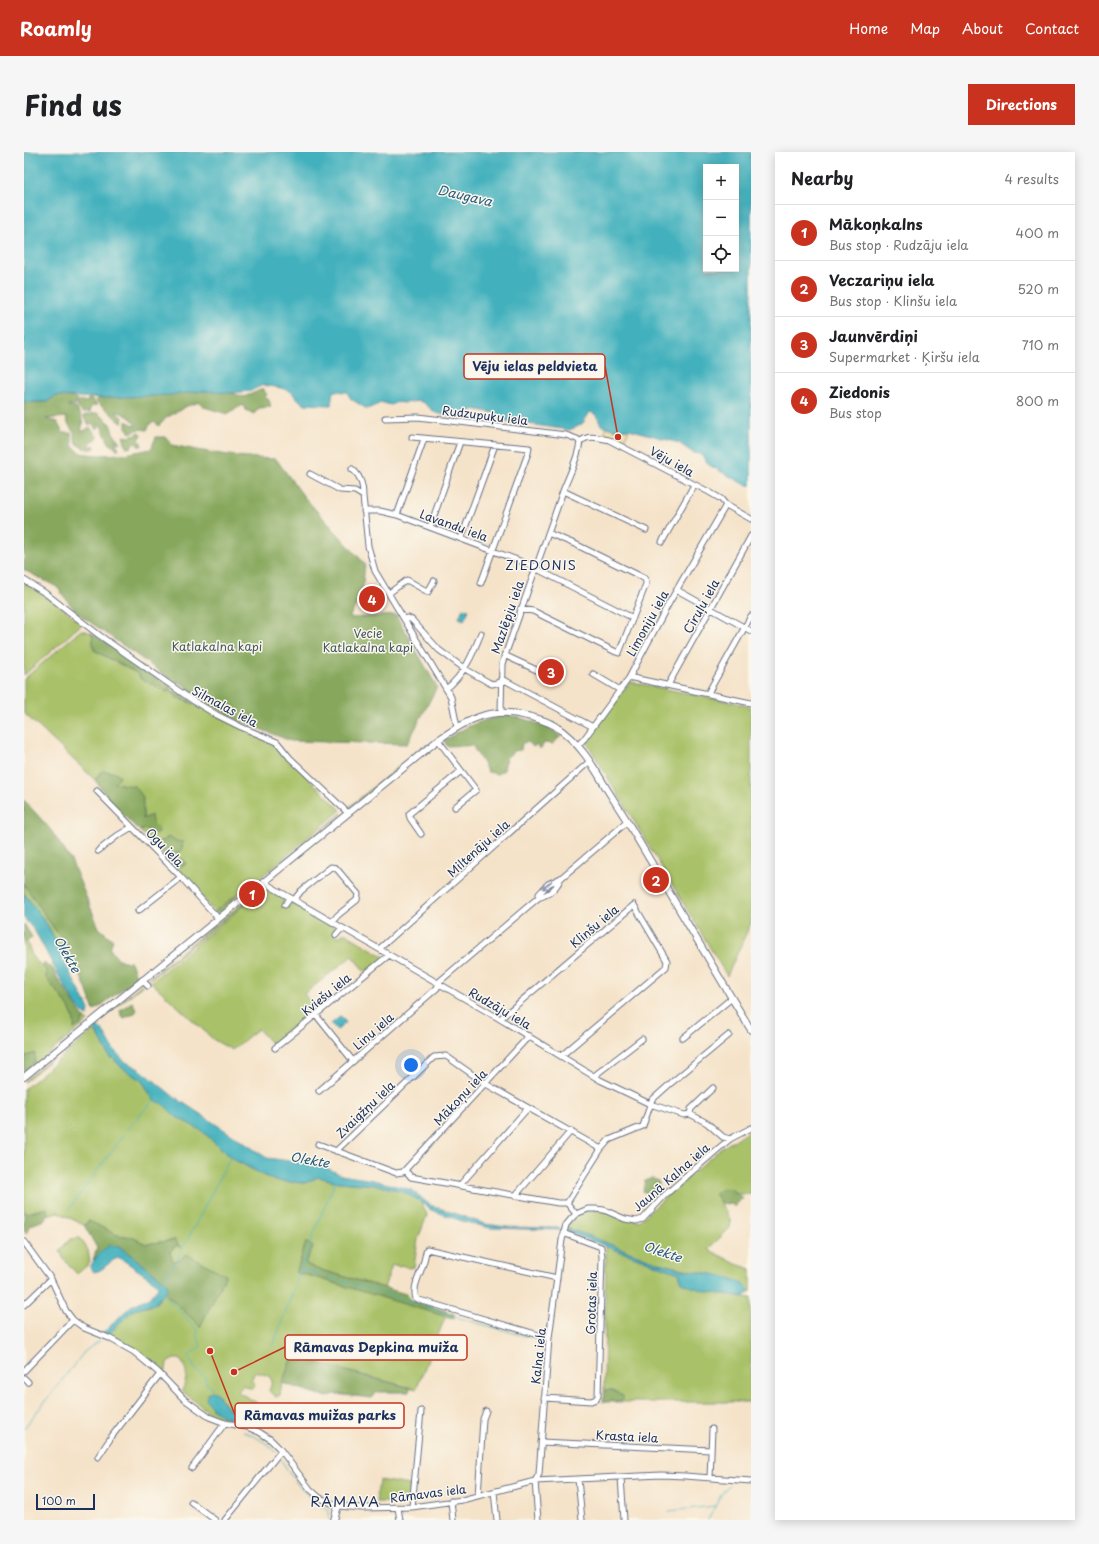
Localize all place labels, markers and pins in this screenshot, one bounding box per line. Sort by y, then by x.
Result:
callout: Vēju ielas peldvieta [464,354,605,379]
pin: 4 [359,584,385,614]
pin: 3 [538,657,564,687]
pin: 2 [643,865,669,895]
pin: 1 [239,879,265,909]
callout: Rāmavas Depkina muiža [285,1335,467,1360]
callout: Rāmavas muižas parks [235,1403,404,1428]

